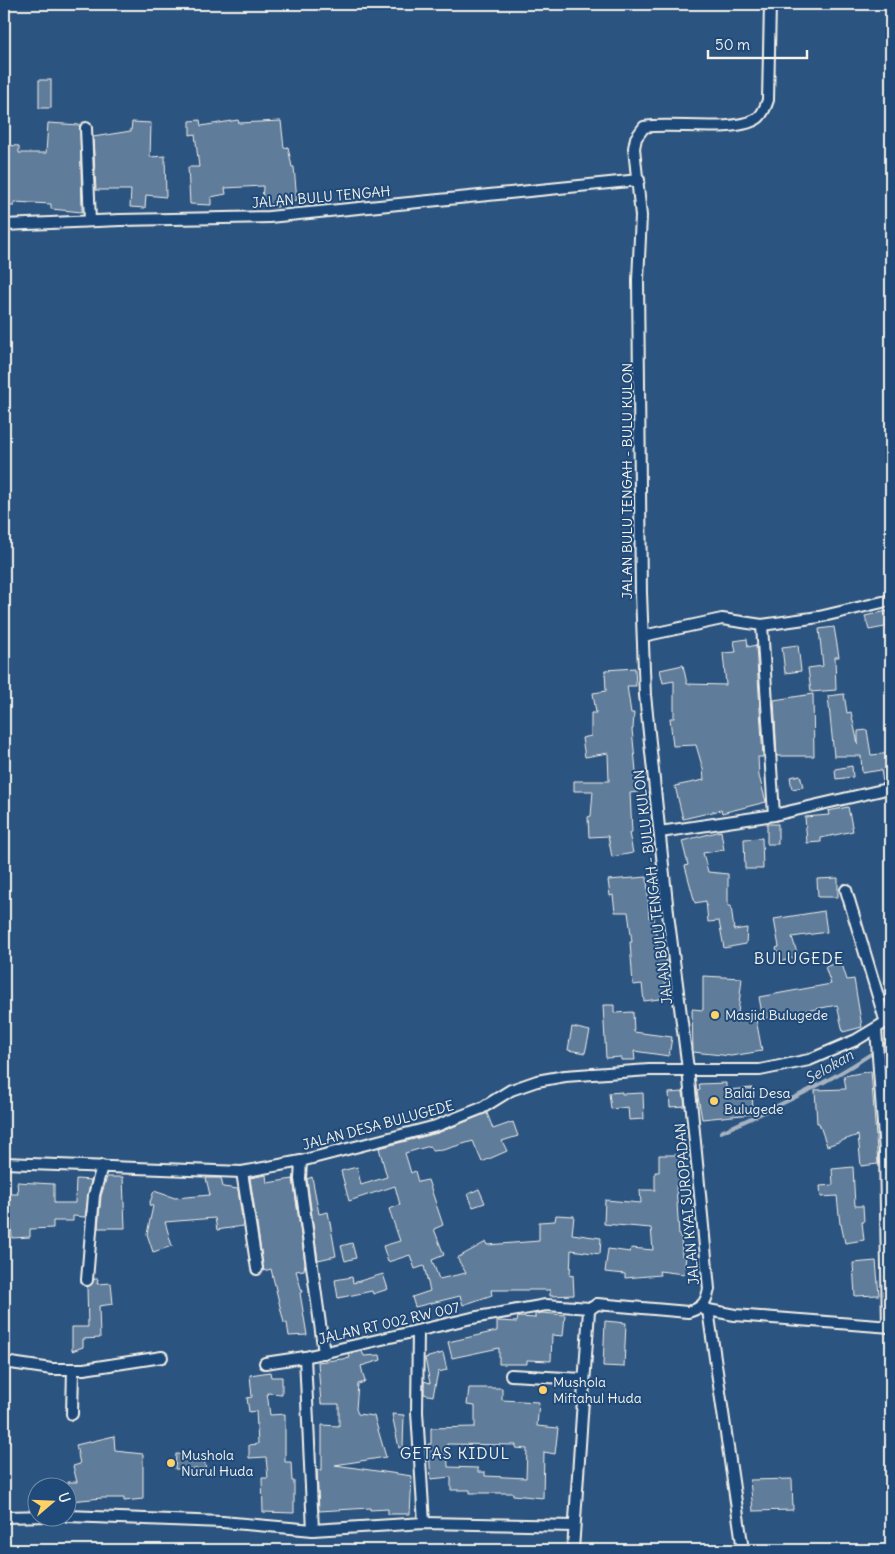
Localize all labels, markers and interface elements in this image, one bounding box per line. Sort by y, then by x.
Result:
scale bar [708,28,806,60]
text: 50 m [715,35,750,54]
street label: JALAN BULU TENGAH [251,182,391,212]
street label: JALAN BULU TENGAH - BULU KULON [618,363,636,599]
street label: JALAN BULU TENGAH - BULU KULON [630,769,676,1005]
district label: BULUGEDE [754,948,844,968]
place label: Masjid Bulugede [725,1006,828,1024]
marker: Masjid Bulugede [709,1009,721,1021]
water label: Selokan [801,1045,857,1088]
place label: Balai Desa Bulugede [724,1084,791,1118]
marker: Balai Desa Bulugede [708,1095,720,1107]
street label: JALAN DESA BULUGEDE [300,1096,456,1154]
street label: JALAN KYAI SUROPADAN [671,1122,703,1286]
street label: JALAN RT 002 RW 007 [317,1298,462,1348]
place label: Mushola Miftahul Huda [553,1373,642,1407]
marker: Mushola Miftahul Huda [537,1384,549,1396]
district label: GETAS KIDUL [400,1443,510,1463]
place label: Mushola Nurul Huda [181,1446,254,1480]
marker: Mushola Nurul Huda [165,1457,177,1469]
north arrow [28,1476,78,1526]
text: U [54,1490,74,1505]

